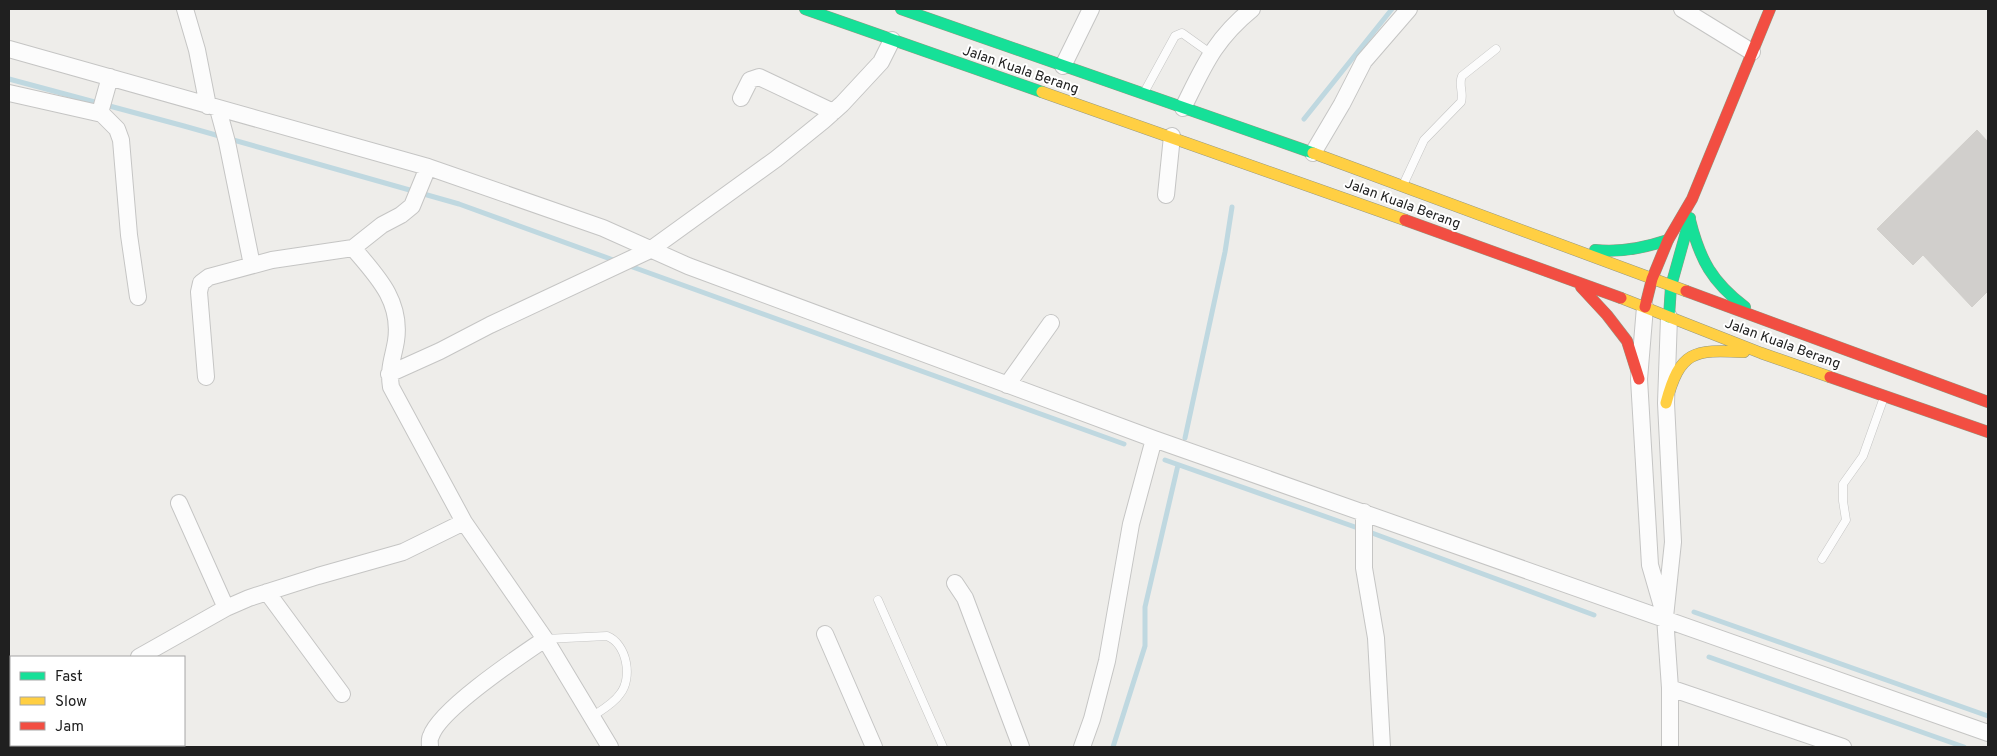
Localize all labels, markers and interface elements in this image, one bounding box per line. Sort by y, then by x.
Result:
street label: Jalan Kuala Berang [960,43,1081,98]
street label: Jalan Kuala Berang [1342,176,1463,233]
street label: Jalan Kuala Berang [1722,316,1843,373]
legend [10,656,185,746]
text: Fast [55,668,83,687]
text: Slow [55,693,87,712]
text: Jam [55,718,84,737]

